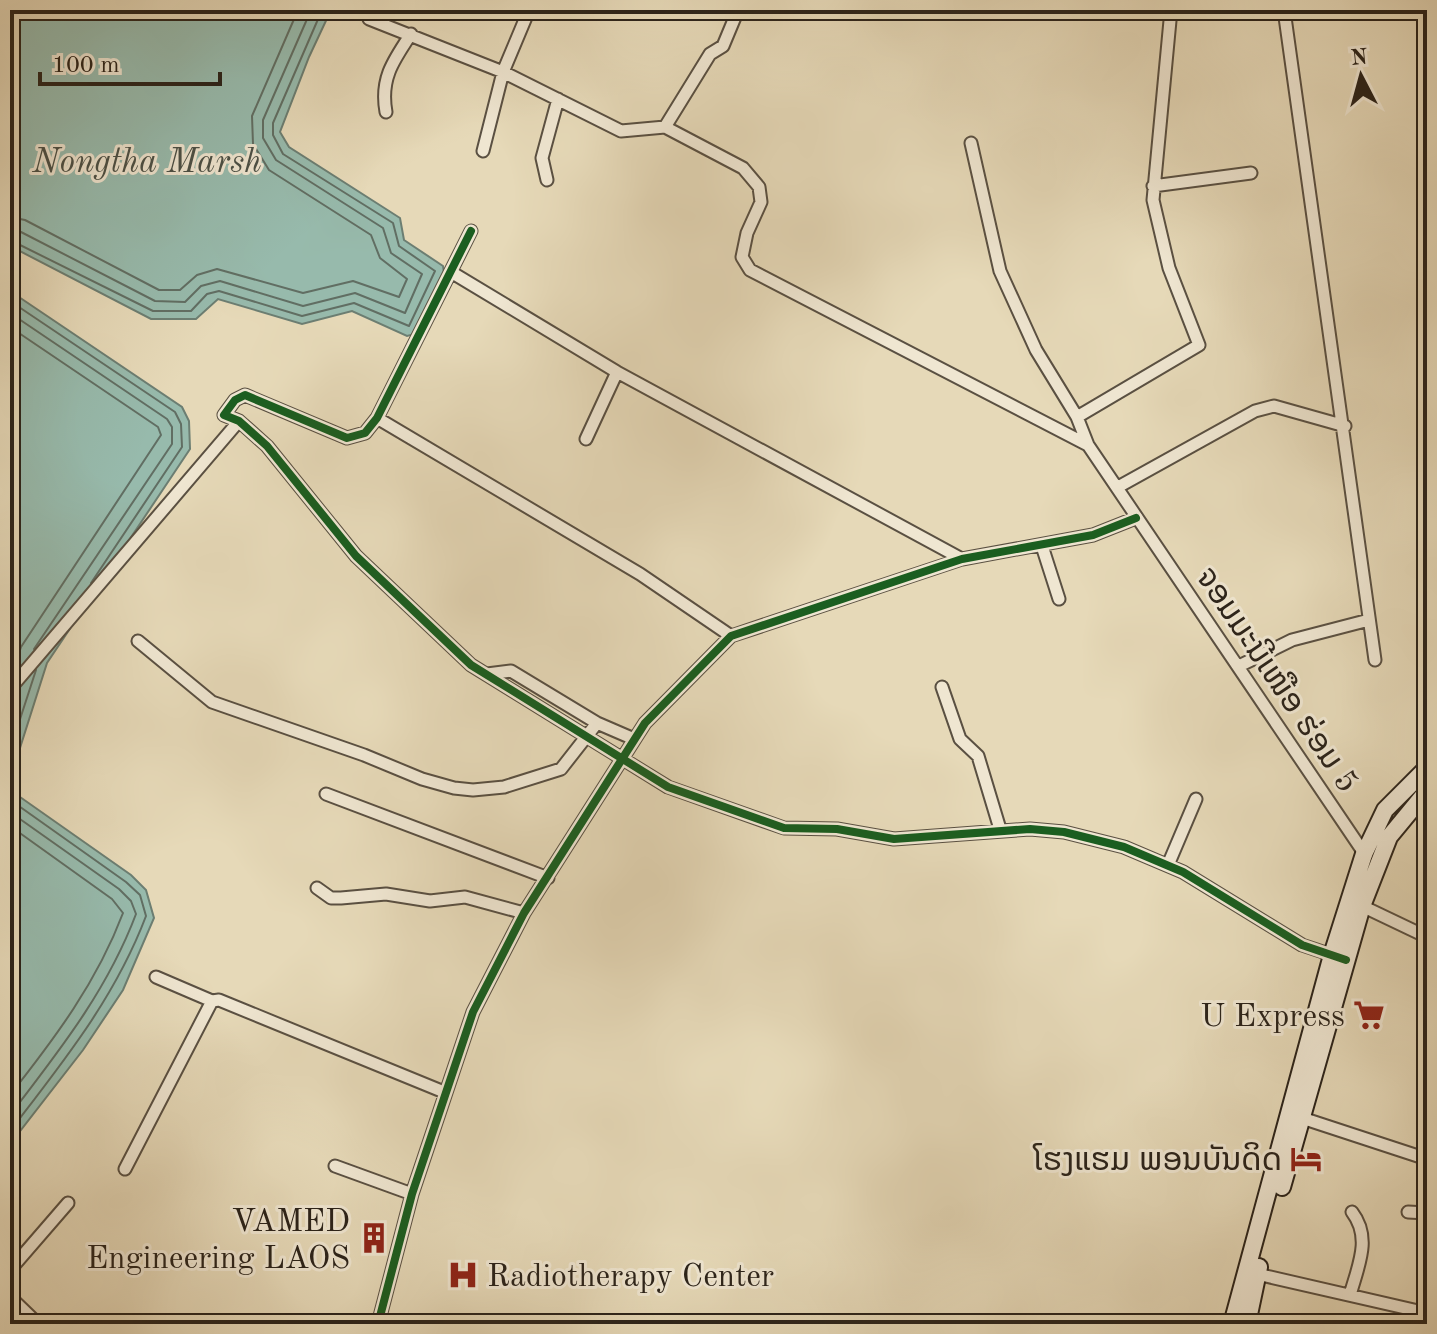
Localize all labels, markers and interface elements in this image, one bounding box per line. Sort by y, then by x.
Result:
scale bar [40,36,220,86]
north arrow [1321,36,1401,116]
text: N [1350,46,1369,70]
text: 100 m [52,54,120,78]
water label: Nongtha Marsh [31,146,262,180]
street label: ຈອມມະນີເໜືອ ຮ່ອມ 5 [1188,561,1365,799]
supermarket icon: U Express [1352,998,1386,1032]
place label: U Express [1200,1002,1345,1034]
place label: ໂຮງແຮມ ພອນບັນດິດ [1032,1142,1282,1178]
hotel icon: ໂຮງແຮມ ພອນບັນດິດ [1289,1142,1323,1176]
place label: VAMED Engineering LAOS [86,1207,350,1276]
building icon: VAMED Engineering LAOS [357,1221,391,1255]
hospital icon: Radiotherapy Center [446,1258,480,1292]
place label: Radiotherapy Center [487,1262,774,1294]

